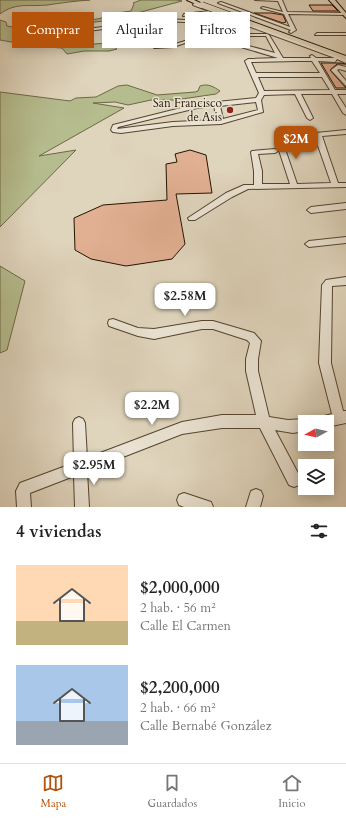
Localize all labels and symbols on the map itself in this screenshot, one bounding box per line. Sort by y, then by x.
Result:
place label: San Francisco de Asis [153,95,223,125]
marker: San Francisco de Asis [225,105,235,115]
pin: $2M [277,126,315,160]
pin: $2.58M [152,283,218,317]
pin: $2.2M [124,392,180,426]
north arrow [298,415,334,451]
pin: $2.95M [61,452,127,486]

